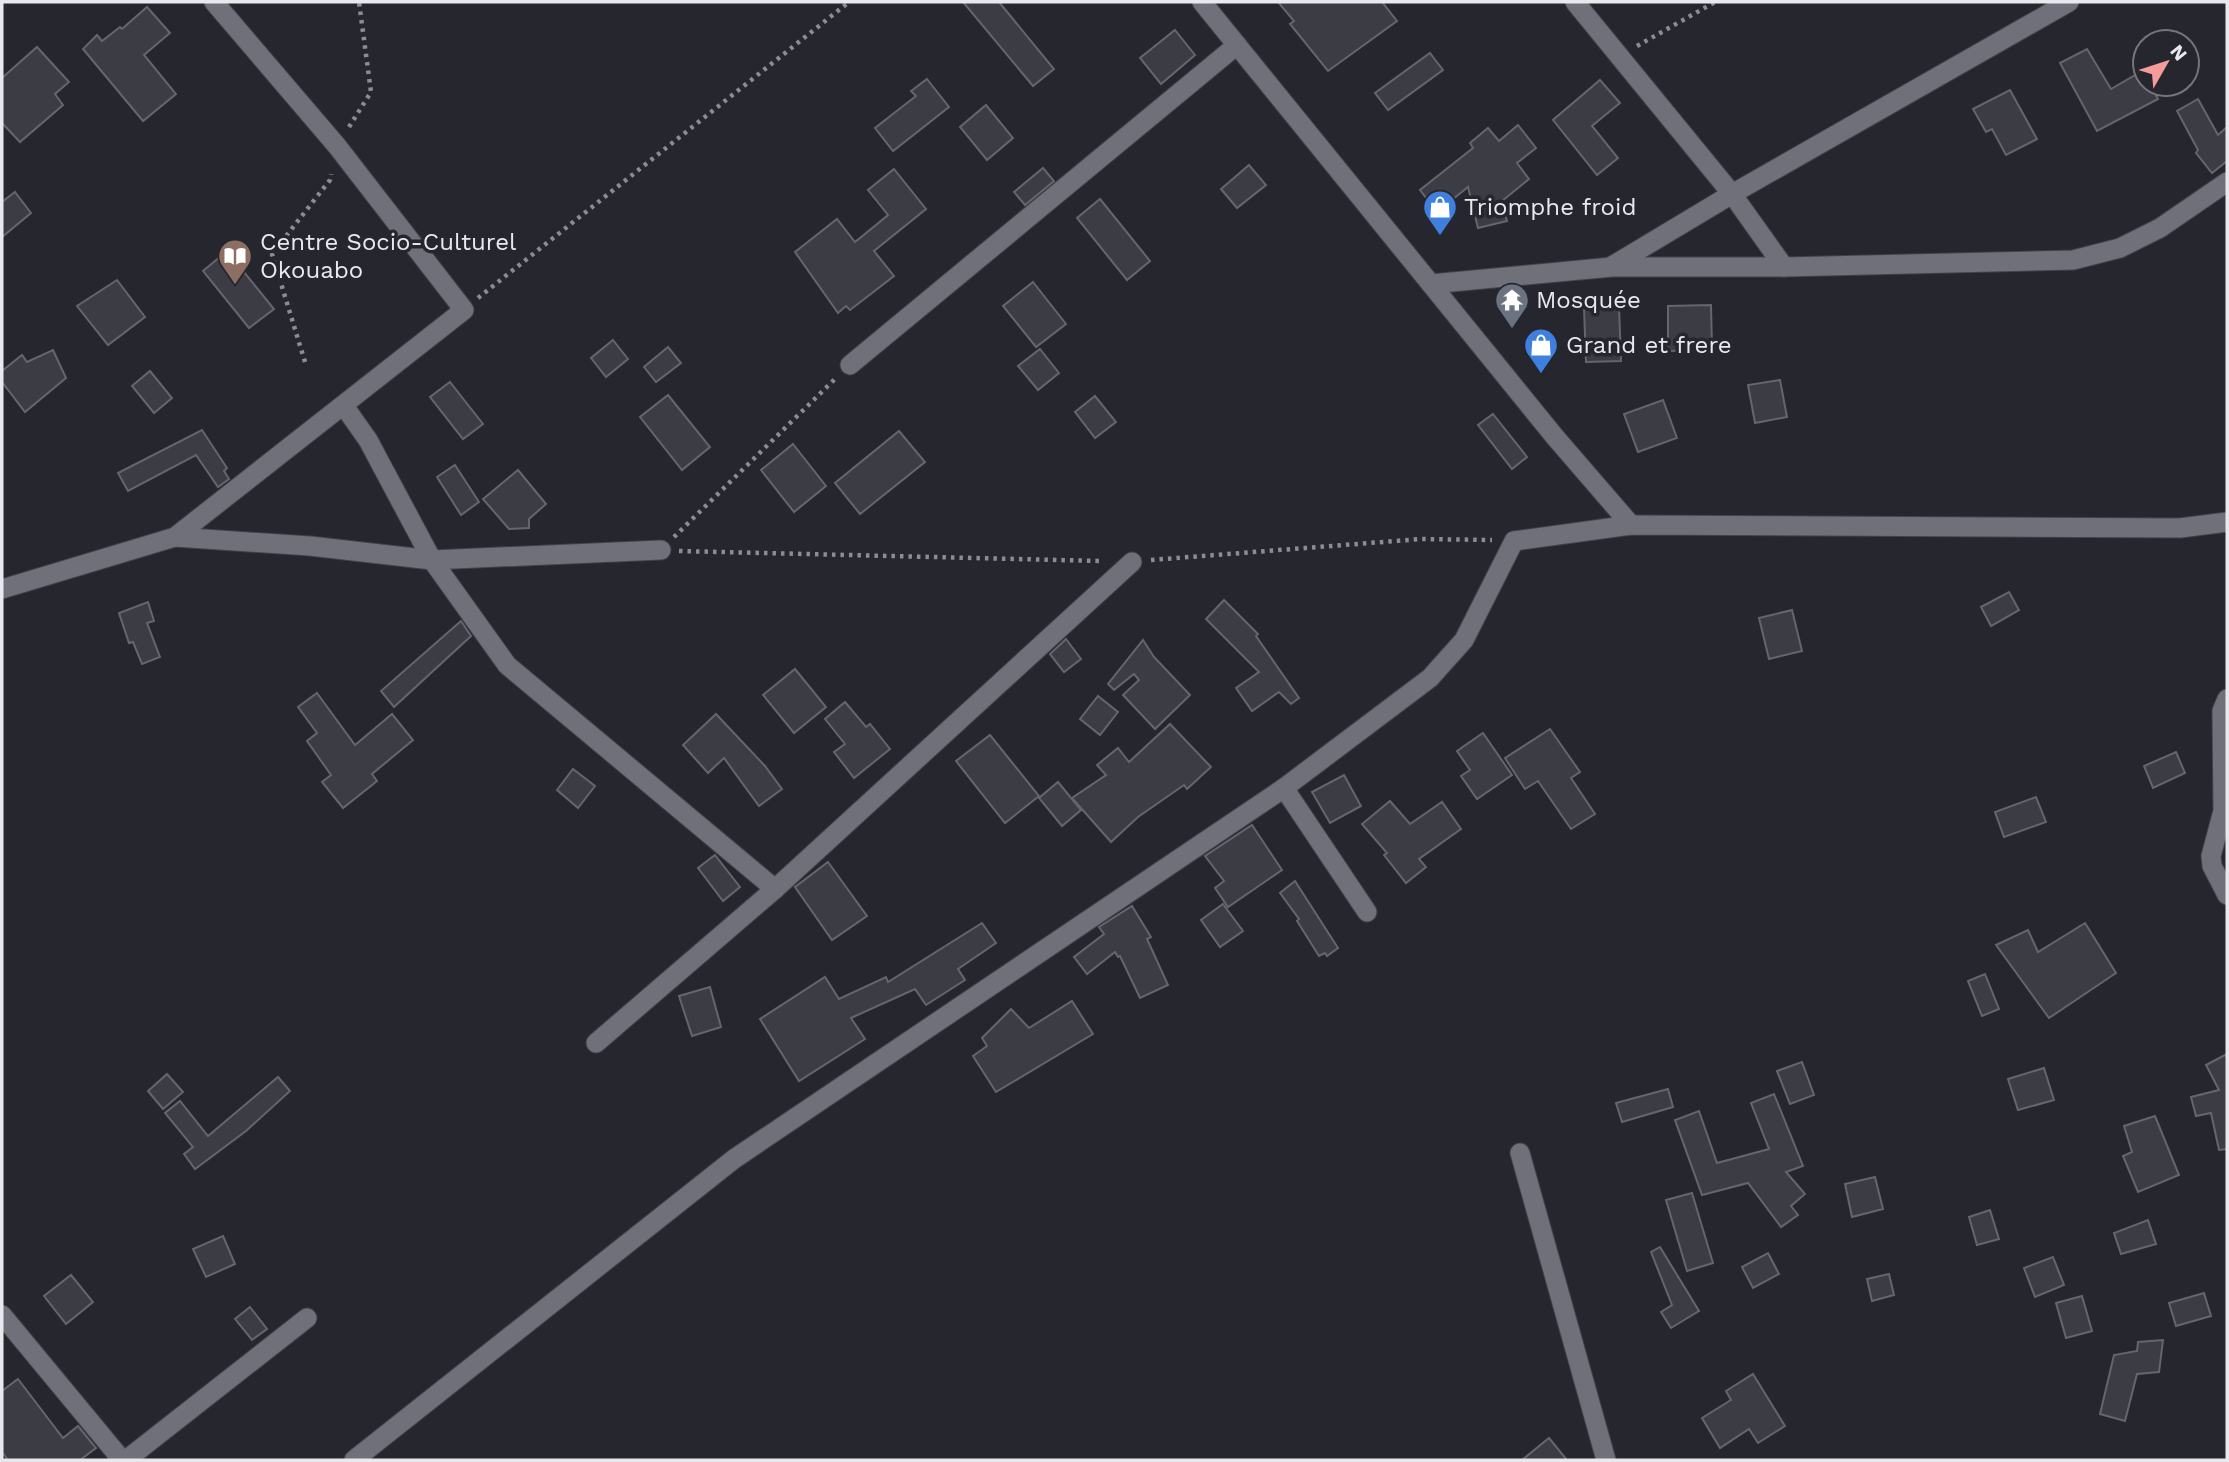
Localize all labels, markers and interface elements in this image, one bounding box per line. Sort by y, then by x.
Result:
north arrow [2131,28,2201,98]
text: N [2165,40,2192,65]
shop icon: Triomphe froid [1421,188,1459,237]
place label: Triomphe froid [1464,193,1636,221]
place label: Centre Socio-Culturel Okouabo [260,228,517,284]
library icon: Centre Socio-Culturel Okouabo [216,237,254,286]
temple icon: Mosquée [1493,281,1531,330]
place label: Mosquée [1536,286,1641,314]
shop icon: Grand et frere [1522,326,1560,375]
place label: Grand et frere [1566,331,1732,359]

